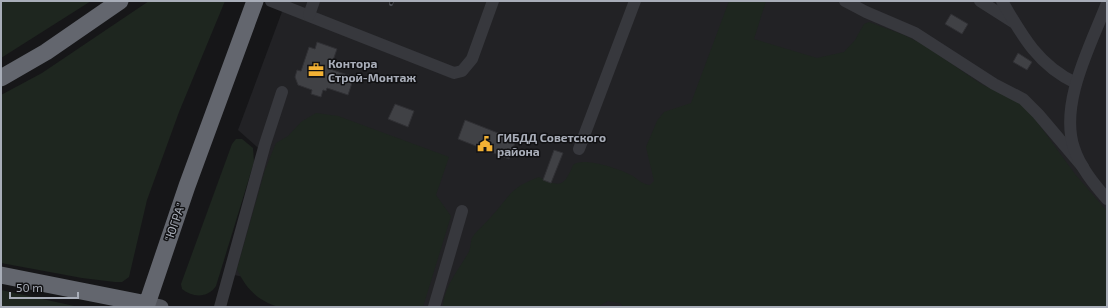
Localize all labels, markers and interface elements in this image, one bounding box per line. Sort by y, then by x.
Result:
place label: Контора Строй-Монтаж [328,56,416,84]
office icon: Контора Строй-Монтаж [307,61,325,79]
place label: ГИБДД Советского района [497,130,606,158]
public building icon: ГИБДД Советского района [476,135,494,153]
street label: "ЮГРА" [161,201,187,243]
scale bar [10,274,78,300]
text: 50 m [16,280,43,294]

